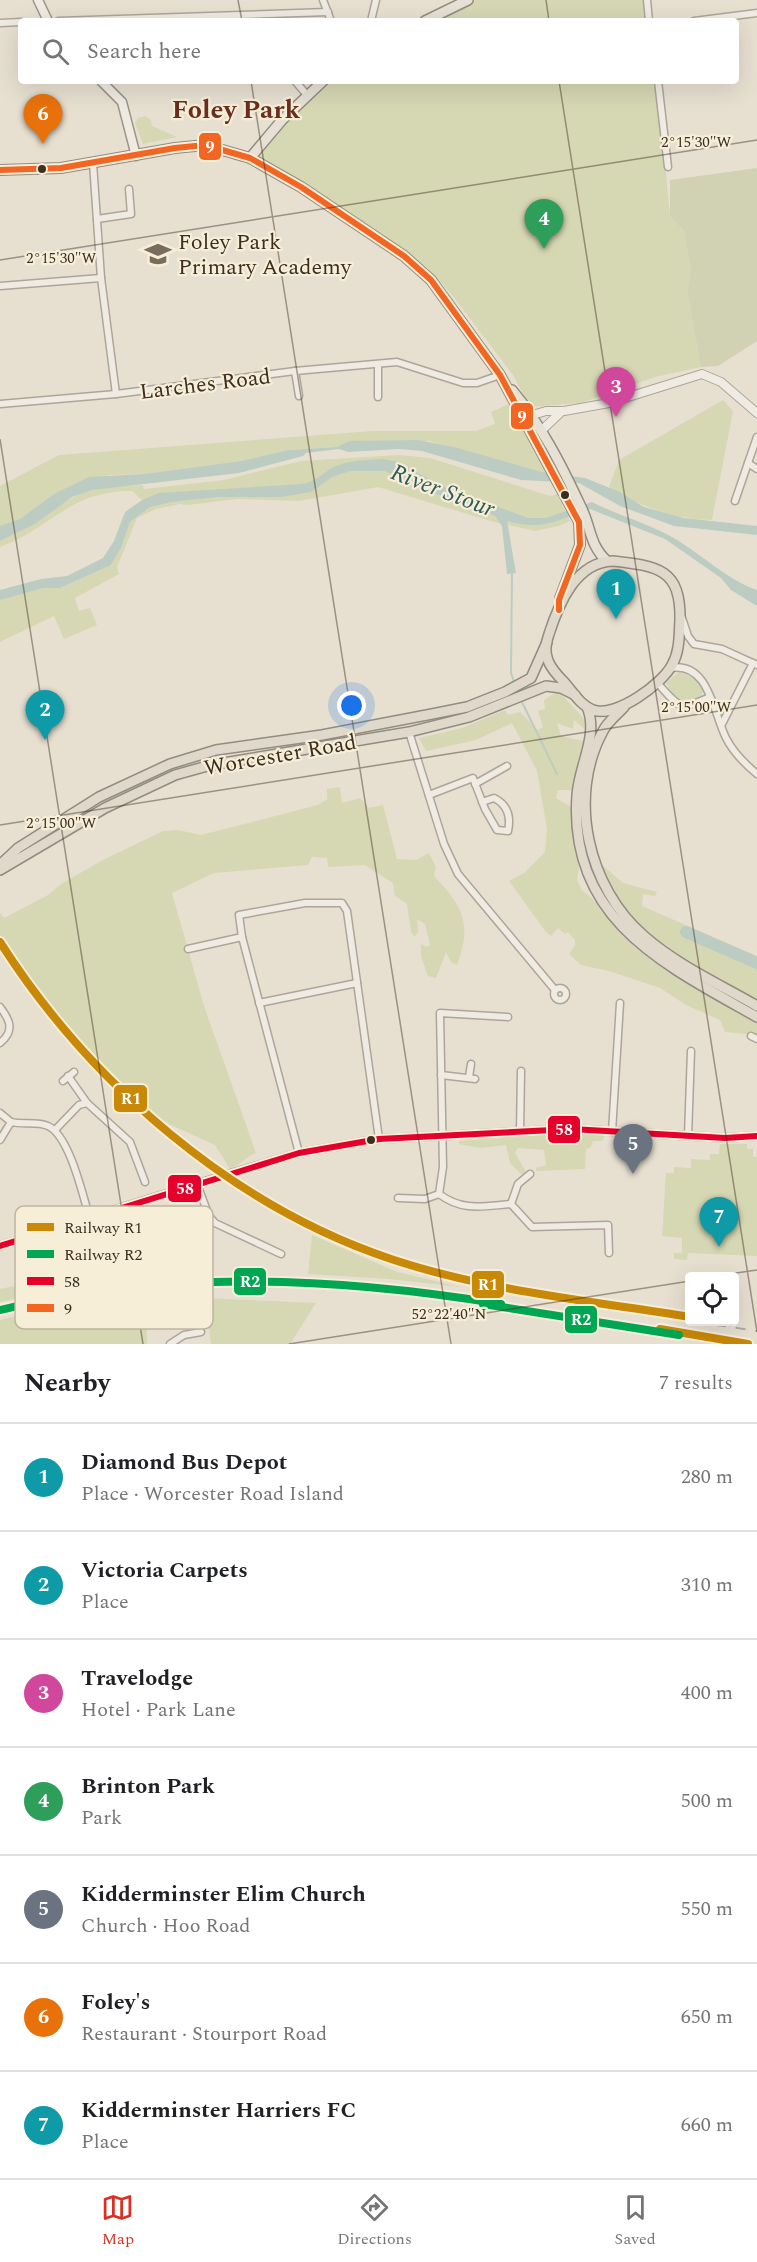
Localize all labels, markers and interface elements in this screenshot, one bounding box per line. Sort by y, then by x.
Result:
search box [18,18,739,84]
icon: search [39,35,72,68]
text: Search here [87,35,201,68]
district label: Foley Park [172,90,300,130]
pin: 6 [24,94,63,144]
text: 2°15'30"W [661,131,731,154]
line badge: 9 [198,132,222,161]
text: 9 [206,135,215,159]
unlabelled marker [36,163,48,175]
pin: 4 [524,200,564,249]
place label: Foley Park Primary Academy [178,226,353,284]
school or university icon: Foley Park Primary Academy [143,239,173,269]
text: 2°15'30"W [26,247,96,270]
street label: Larches Road [138,360,273,409]
pin: 3 [596,368,636,417]
line badge: 9 [510,402,534,430]
text: 9 [518,405,527,429]
water label: River Stour [385,455,501,527]
unlabelled marker [559,489,571,501]
pin: 1 [596,570,636,619]
pin: 2 [26,690,64,740]
your location [337,691,366,720]
text: 2°15'00"W [661,696,731,719]
street label: Worcester Road [201,726,359,785]
text: 2°15'00"W [26,812,96,835]
line badge: R1 [113,1084,148,1113]
text: R1 [121,1087,141,1111]
line badge: 58 [547,1115,581,1144]
text: 58 [555,1118,573,1142]
pin: 5 [614,1124,652,1174]
unlabelled marker [365,1134,377,1146]
line badge: 58 [167,1174,202,1203]
text: 58 [176,1177,194,1201]
pin: 7 [700,1198,738,1247]
legend [15,1206,213,1329]
text: Railway R1 [64,1216,142,1240]
text: Railway R2 [64,1243,142,1267]
line badge: R2 [233,1267,267,1296]
text: 58 [64,1270,80,1294]
text: R2 [240,1270,260,1294]
line badge: R1 [471,1270,505,1299]
map controls [685,1272,739,1326]
button: locate [685,1272,739,1326]
text: R1 [478,1273,498,1297]
text: 9 [64,1297,72,1321]
text: 52°22'40"N [412,1303,487,1326]
line badge: R2 [564,1305,598,1334]
text: R2 [571,1308,591,1332]
text: Nearby [24,1363,110,1403]
text: 7 results [659,1368,733,1398]
text: Diamond Bus Depot [81,1446,287,1479]
text: 1 [38,1462,49,1492]
text: 280 m [681,1462,733,1492]
text: Place · Worcester Road Island [81,1479,344,1509]
text: Victoria Carpets [81,1554,248,1587]
text: 2 [38,1570,49,1600]
text: 310 m [681,1570,733,1600]
text: Place [81,1587,129,1617]
text: Travelodge [81,1662,193,1695]
text: 3 [38,1678,49,1708]
text: 400 m [681,1678,733,1708]
text: Hotel · Park Lane [81,1695,236,1725]
text: Brinton Park [81,1770,215,1803]
text: 4 [38,1786,49,1816]
text: 500 m [681,1786,733,1816]
text: Park [81,1803,122,1833]
text: Kidderminster Elim Church [81,1878,366,1911]
text: 5 [38,1894,49,1924]
text: 550 m [681,1894,733,1924]
text: Church · Hoo Road [81,1911,251,1941]
text: Foley's [81,1986,150,2019]
text: 6 [38,2002,49,2032]
text: 650 m [681,2002,733,2032]
text: Restaurant · Stourport Road [81,2019,327,2049]
text: Kidderminster Harriers FC [81,2094,356,2127]
text: 7 [38,2110,49,2140]
text: 660 m [681,2110,733,2140]
text: Place [81,2127,129,2157]
tab: Map [101,2191,134,2251]
tab: Directions [337,2191,412,2251]
tab: Saved [615,2191,656,2251]

